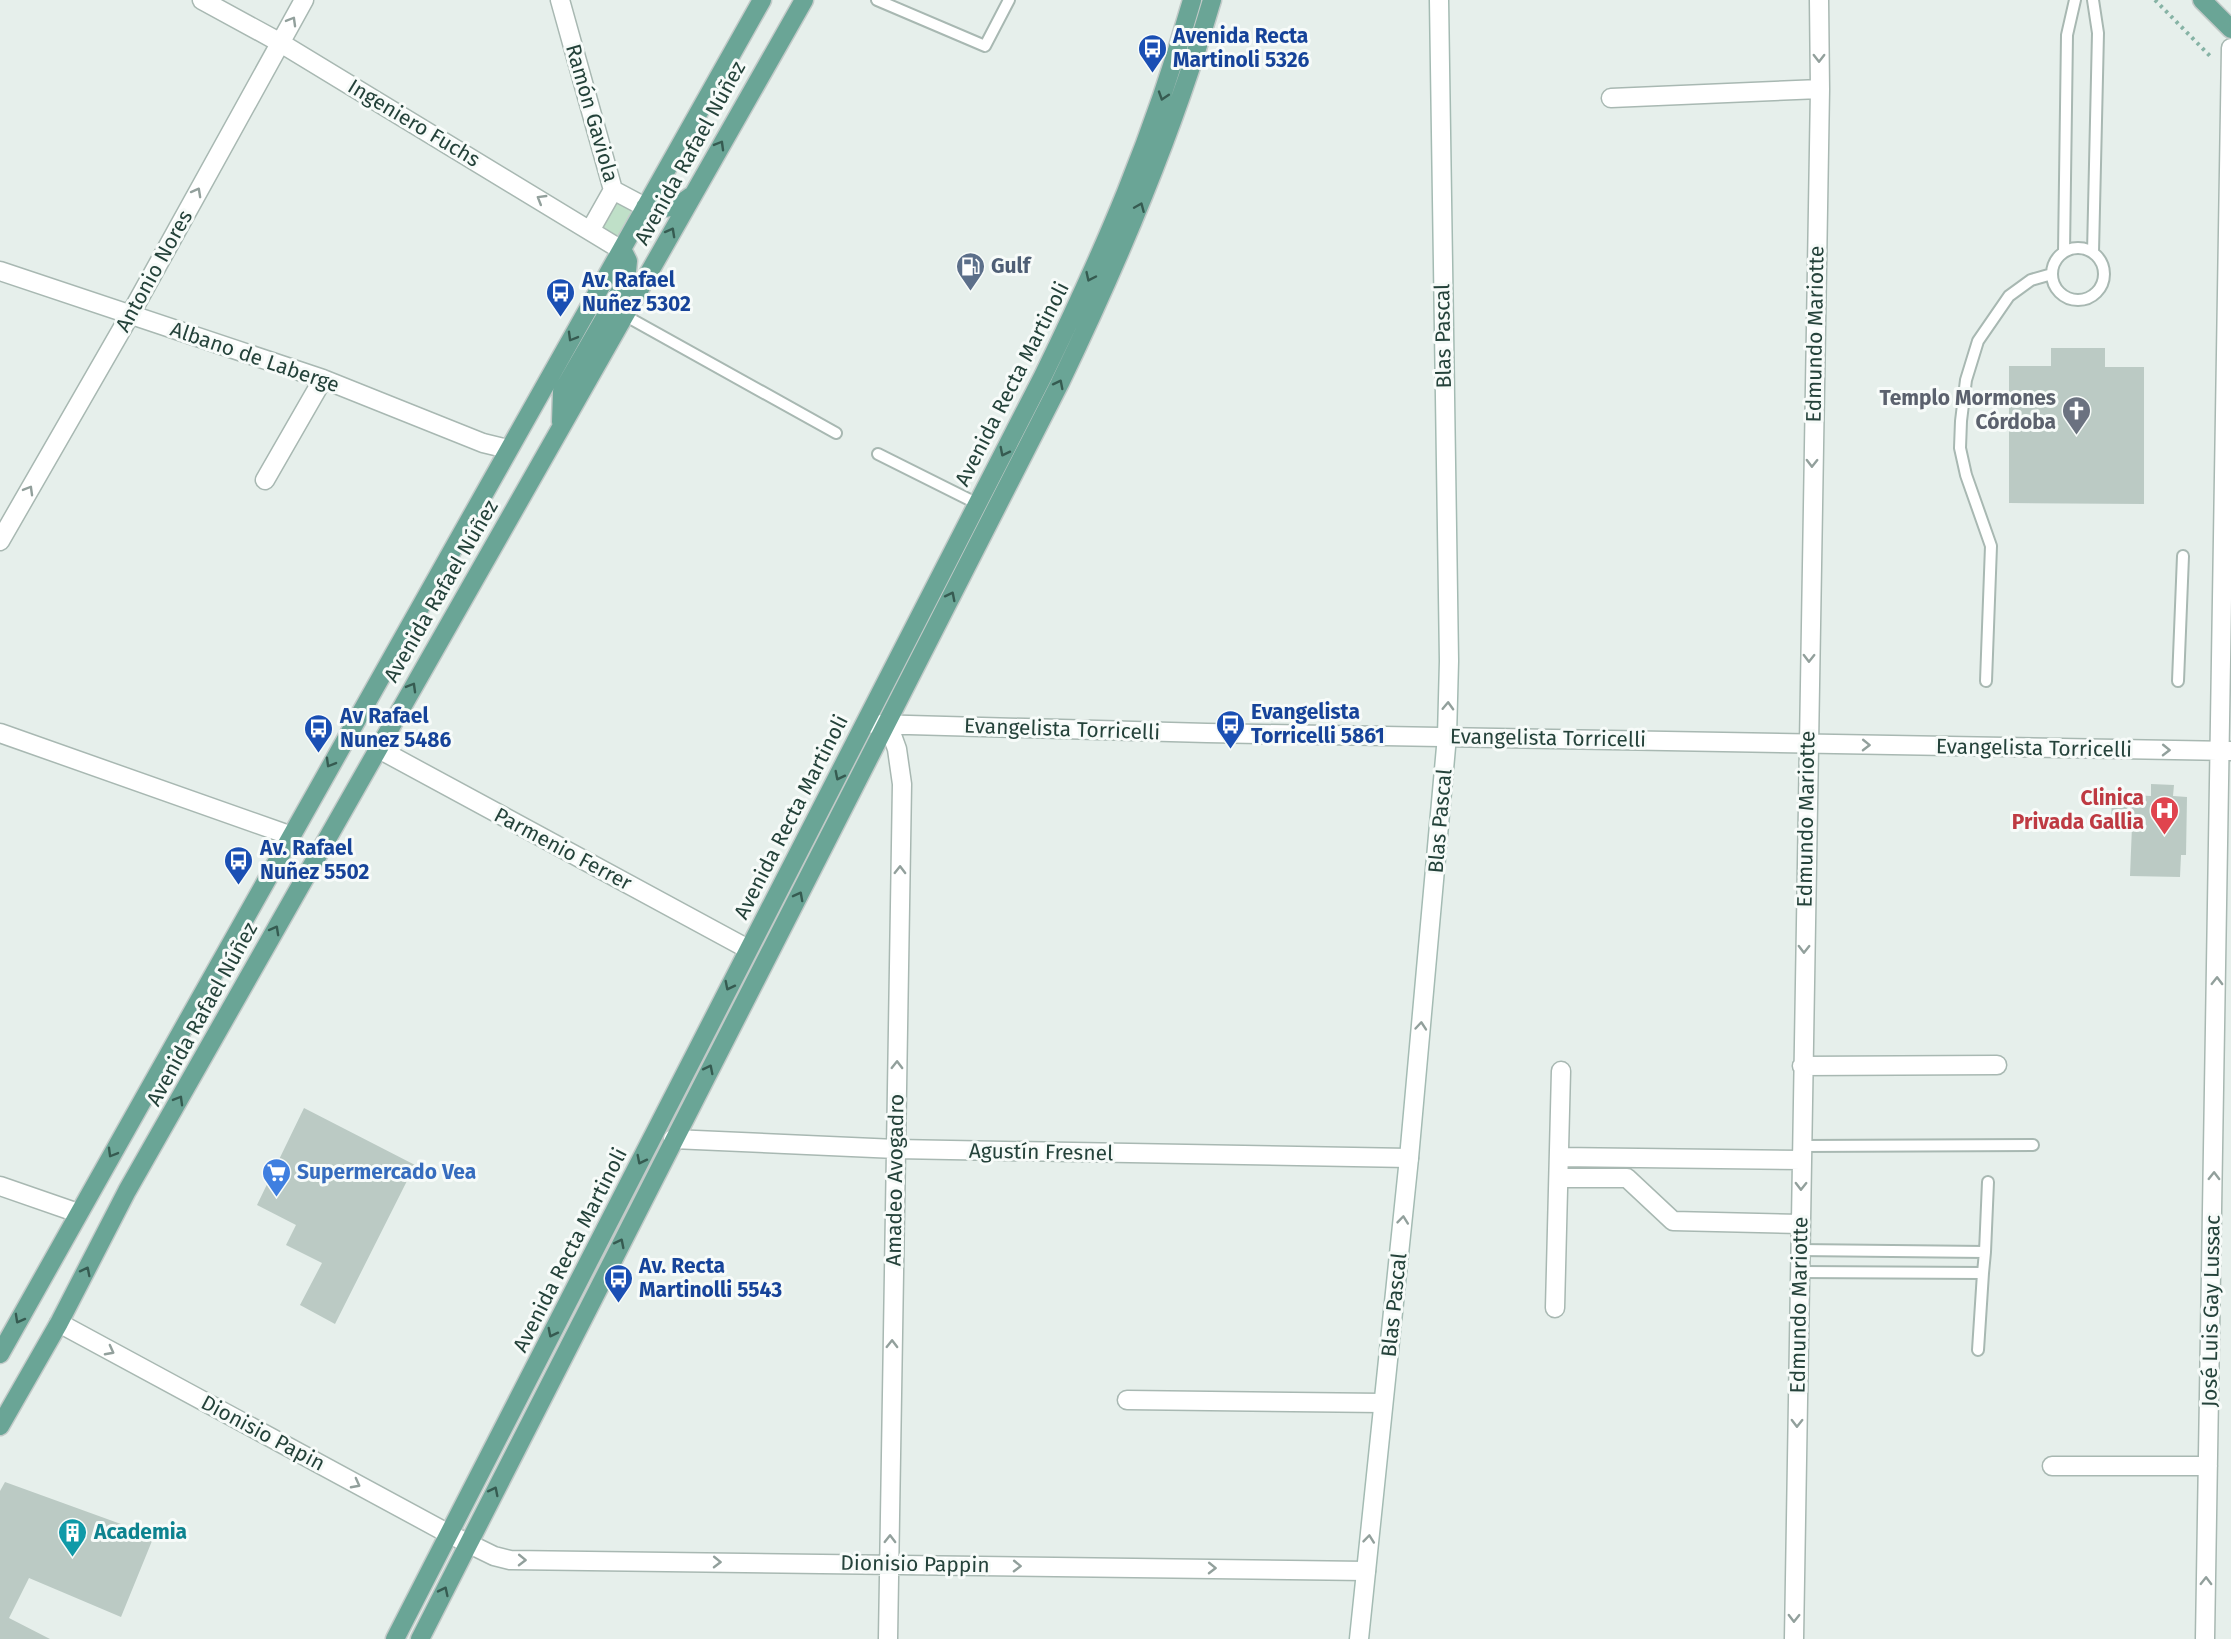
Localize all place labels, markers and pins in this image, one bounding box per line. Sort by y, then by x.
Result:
place label: Avenida Recta Martinoli 5326 [1172,23,1310,73]
bus stop icon: Avenida Recta Martinoli 5326 [1136,32,1168,74]
fuel station icon: Gulf [954,250,986,292]
place label: Gulf [991,253,1033,279]
place label: Av. Rafael Nuñez 5302 [581,267,691,317]
bus stop icon: Av. Rafael Nuñez 5302 [545,276,577,318]
place label: Templo Mormones Córdoba [1880,385,2056,435]
church icon: Templo Mormones Córdoba [2061,394,2093,436]
place label: Evangelista Torricelli 5861 [1251,699,1385,749]
place label: Av Rafael Nunez 5486 [339,703,451,753]
bus stop icon: Evangelista Torricelli 5861 [1214,708,1246,750]
bus stop icon: Av Rafael Nunez 5486 [303,712,335,754]
place label: Clinica Privada Gallia [2012,785,2144,835]
hospital icon: Clinica Privada Gallia [2149,794,2181,836]
place label: Av. Rafael Nuñez 5502 [259,835,370,885]
bus stop icon: Av. Rafael Nuñez 5502 [223,844,255,886]
supermarket icon: Supermercado Vea [260,1156,292,1198]
place label: Supermercado Vea [297,1159,476,1185]
place label: Av. Recta Martinolli 5543 [638,1253,782,1303]
bus stop icon: Av. Recta Martinolli 5543 [602,1262,634,1304]
building icon: Academia [57,1516,89,1558]
place label: Academia [93,1519,187,1545]

